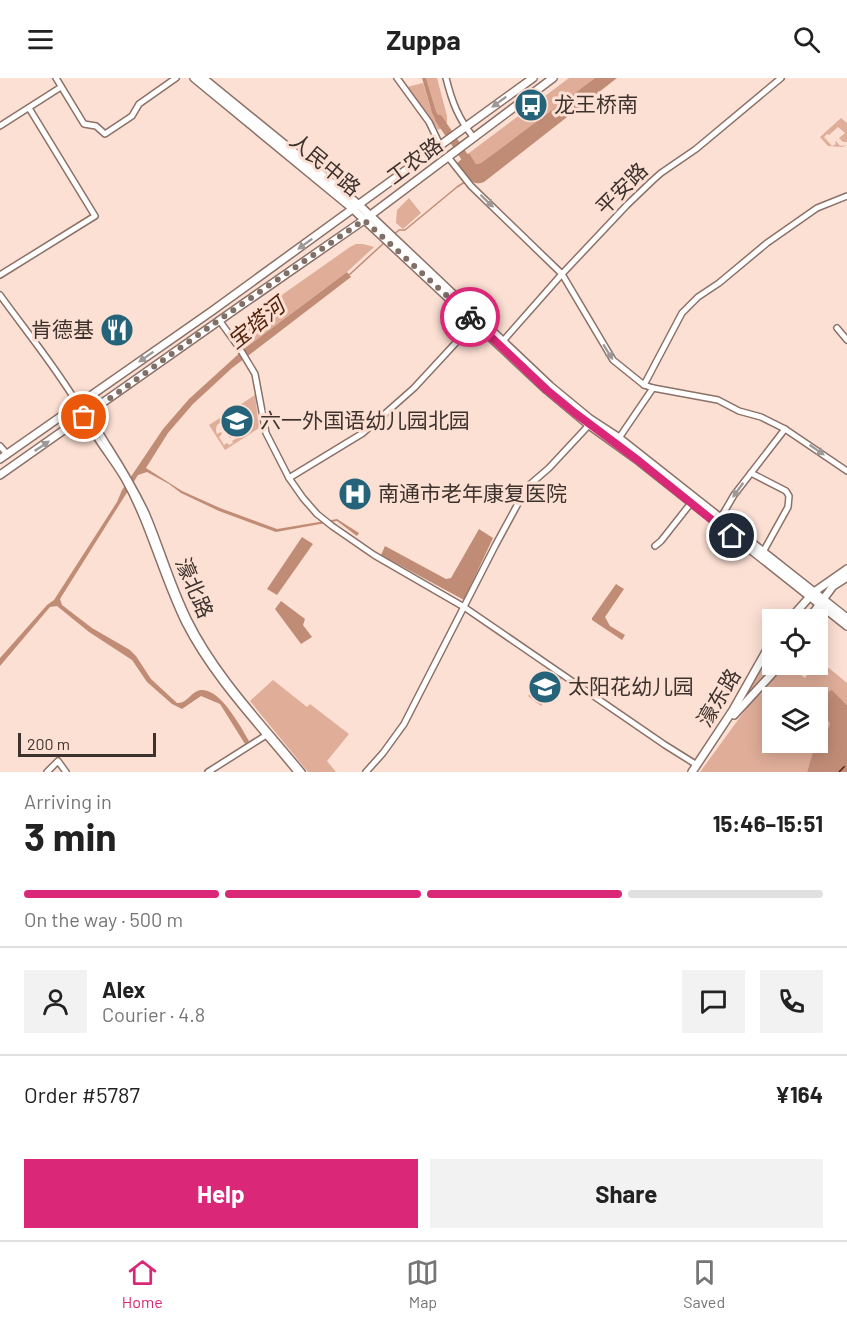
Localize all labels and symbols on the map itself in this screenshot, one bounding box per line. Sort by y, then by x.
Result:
bus stop icon: 龙王桥南 [513,87,549,123]
place label: 龙王桥南 [554,91,638,116]
one-way arrow [492,96,507,108]
street label: 人民中路 [286,127,366,200]
street label: 工农路 [381,131,447,188]
street label: 平安路 [590,157,652,219]
one-way arrow [479,194,494,208]
one-way arrow [298,238,314,250]
courier [440,287,500,347]
water label: 宝塔河 [222,289,292,353]
restaurant icon: 肯德基 [99,312,135,348]
place label: 肯德基 [31,316,94,341]
one-way arrow [602,343,613,360]
one-way arrow [139,351,155,363]
pin [58,391,109,442]
school or university icon: 六一外国语幼儿园北园 [219,403,255,439]
place label: 六一外国语幼儿园北园 [260,407,470,432]
one-way arrow [33,440,49,452]
one-way arrow [808,444,824,456]
hospital icon: 南通市老年康复医院 [337,476,373,512]
place label: 南通市老年康复医院 [378,480,567,505]
one-way arrow [732,481,744,497]
pin [706,510,757,561]
street label: 濠北路 [172,554,219,621]
street label: 濠东路 [691,664,745,731]
school or university icon: 太阳花幼儿园 [527,669,563,705]
place label: 太阳花幼儿园 [568,673,694,698]
scale bar [18,730,156,758]

